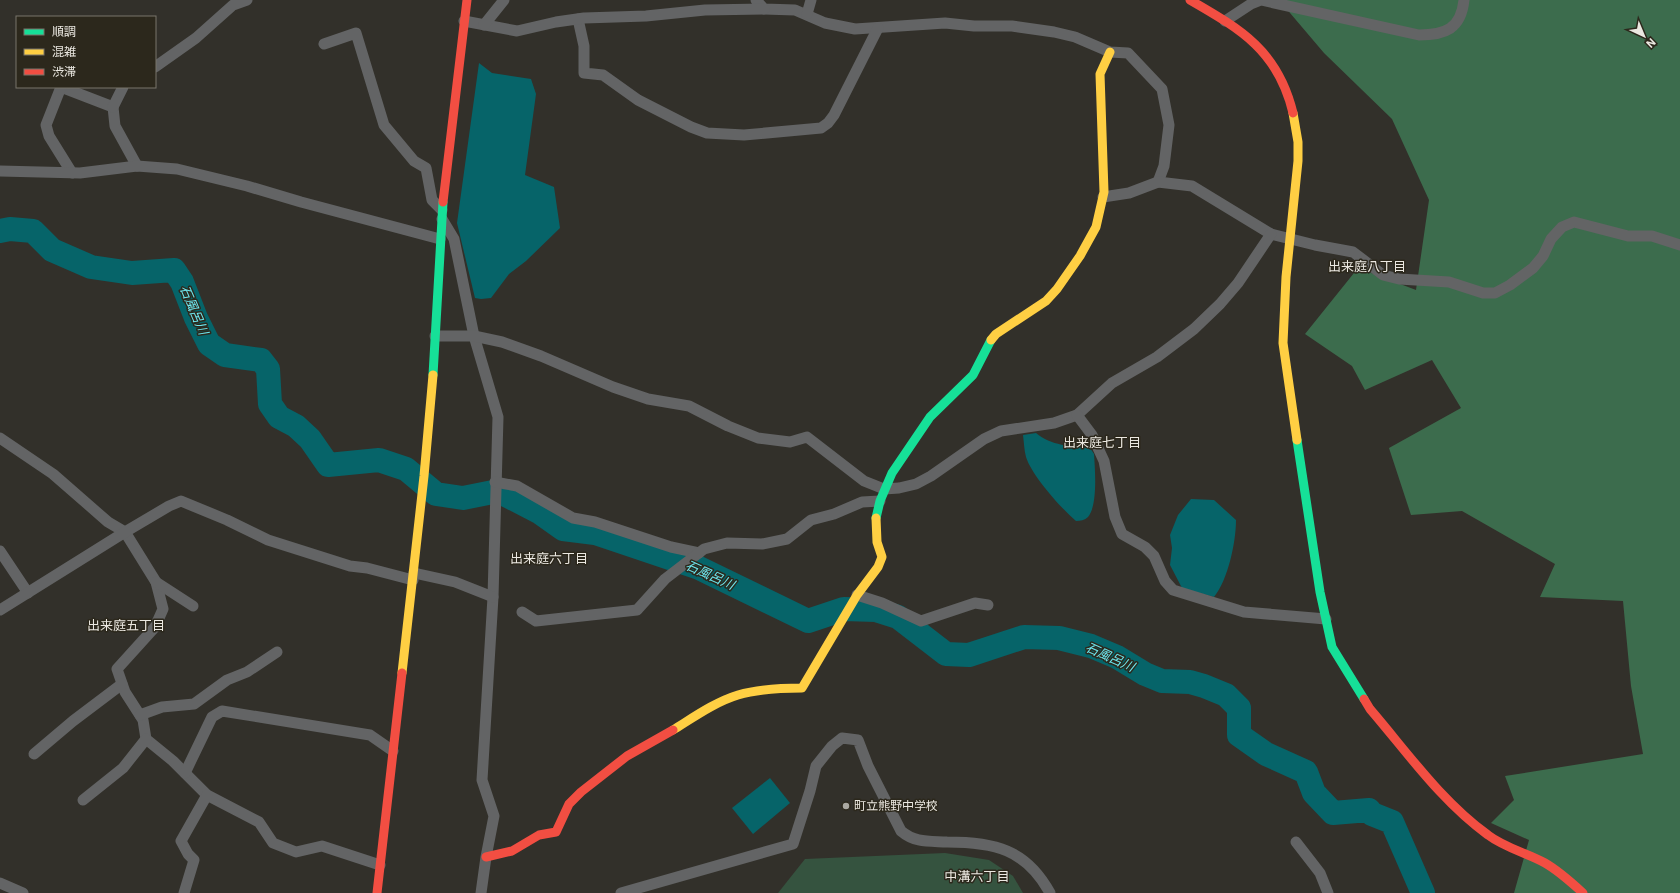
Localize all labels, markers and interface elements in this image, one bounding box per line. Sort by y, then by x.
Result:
legend [16,16,156,88]
north arrow [1624,16,1664,56]
text: 順調 [52,25,76,39]
text: N [1643,35,1658,50]
text: 混雑 [52,45,76,59]
text: 渋滞 [52,65,76,79]
district label: 出来庭八丁目 [1328,259,1406,274]
water label: 石風呂川 [177,283,212,339]
district label: 出来庭七丁目 [1063,435,1141,450]
district label: 出来庭六丁目 [510,551,588,566]
water label: 石風呂川 [683,558,739,593]
district label: 出来庭五丁目 [87,618,165,633]
water label: 石風呂川 [1083,640,1139,675]
place label: 町立熊野中学校 [854,799,938,813]
marker: 町立熊野中学校 [841,801,851,811]
district label: 中溝六丁目 [944,869,1010,884]

